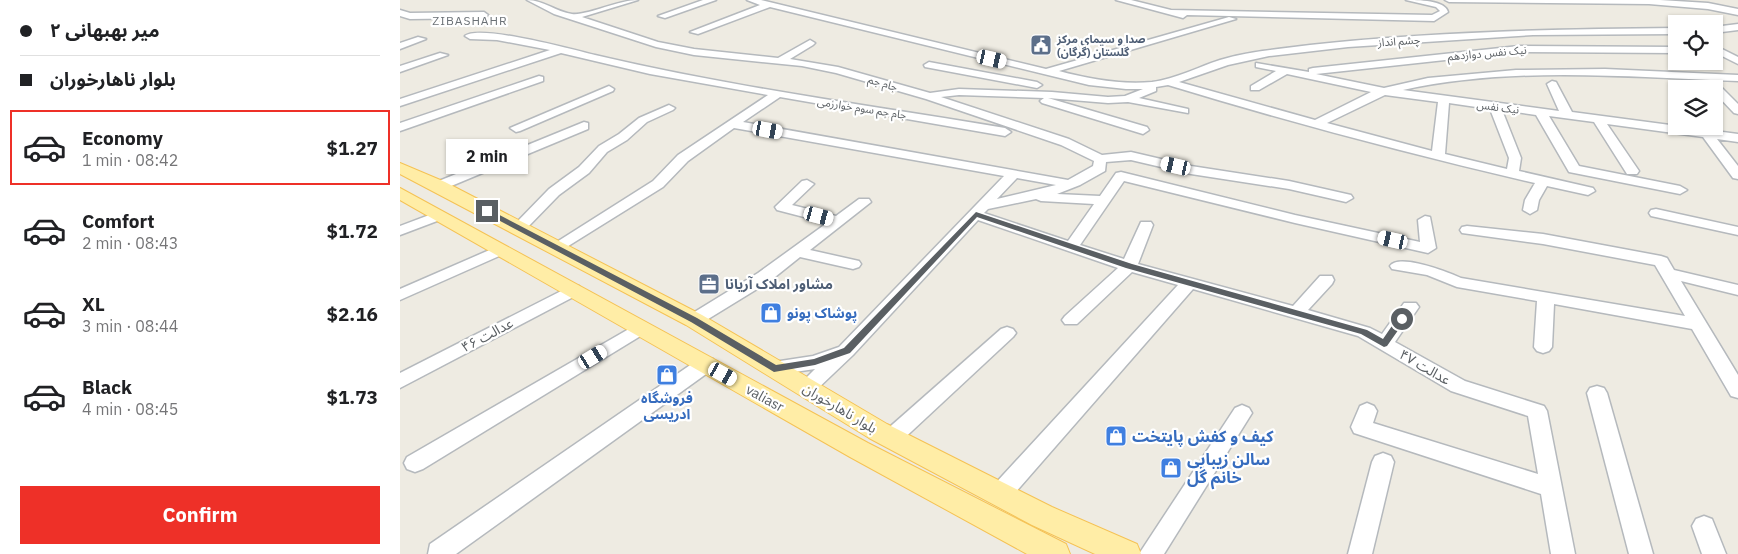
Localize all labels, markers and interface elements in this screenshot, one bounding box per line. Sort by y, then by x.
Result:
district label: ZIBASHAHR [432,13,508,28]
map controls [1668,15,1723,135]
button: locate [1668,15,1723,70]
text: ۲ میر بهبهانی [50,18,160,42]
place label: صدا و سیمای مرکز گلستان (گرگان) [1056,32,1146,59]
street label: چشم انداز [1376,32,1421,52]
public building icon: صدا و سیمای مرکز گلستان (گرگان) [1029,33,1053,57]
street label: نیک نفس دوازدهم [1447,43,1527,65]
car [975,48,1008,70]
text: بلوار ناهارخوران [50,67,176,91]
street label: جام جم [866,72,900,96]
button: layers [1668,80,1723,135]
street label: جام جم سوم خوارزمی [816,94,908,124]
street label: نیک نفس [1476,97,1520,117]
car [751,120,784,140]
icon: car [22,125,67,170]
text: Economy [82,126,163,150]
text: $1.27 [326,136,378,160]
callout: 2 min [446,138,528,174]
text: 2 min [466,146,508,166]
text: 1 min · 08:42 [82,150,178,170]
car [1159,155,1192,177]
route end [476,200,498,222]
car [802,205,835,227]
icon: car [22,208,67,253]
text: Comfort [82,209,155,233]
text: $1.72 [326,219,378,243]
car [1376,229,1409,251]
text: 2 min · 08:43 [82,233,178,253]
office icon: مشاور املاک آریانا [697,272,721,296]
place label: مشاور املاک آریانا [725,275,833,293]
icon: car [22,291,67,336]
text: XL [82,292,105,316]
shop icon: پوشاک پونو [759,301,783,325]
text: $2.16 [326,302,378,326]
place label: پوشاک پونو [787,304,857,323]
route start [1391,308,1413,330]
street label: ۴۶ عدالت [458,314,516,356]
text: 3 min · 08:44 [82,316,178,336]
car [576,343,609,371]
street label: عدالت ۴۷ [1396,345,1454,389]
car [706,360,739,388]
shop icon: فروشگاه ادریسی [655,363,679,387]
icon: car [22,374,67,419]
text: Black [82,375,132,399]
street label: بلوار ناهارخوران [800,379,881,437]
street label: valiasr [743,380,787,416]
text: $1.73 [326,385,378,409]
place label: فروشگاه ادریسی [641,389,693,423]
text: 4 min · 08:45 [82,399,178,419]
shop icon: کیف و کفش پایتخت [1104,424,1128,448]
place label: کیف و کفش پایتخت [1132,426,1274,447]
place label: سالن زیبایی خانم گل [1187,449,1270,490]
shop icon: سالن زیبایی خانم گل [1159,456,1183,480]
button: Confirm [20,486,380,544]

